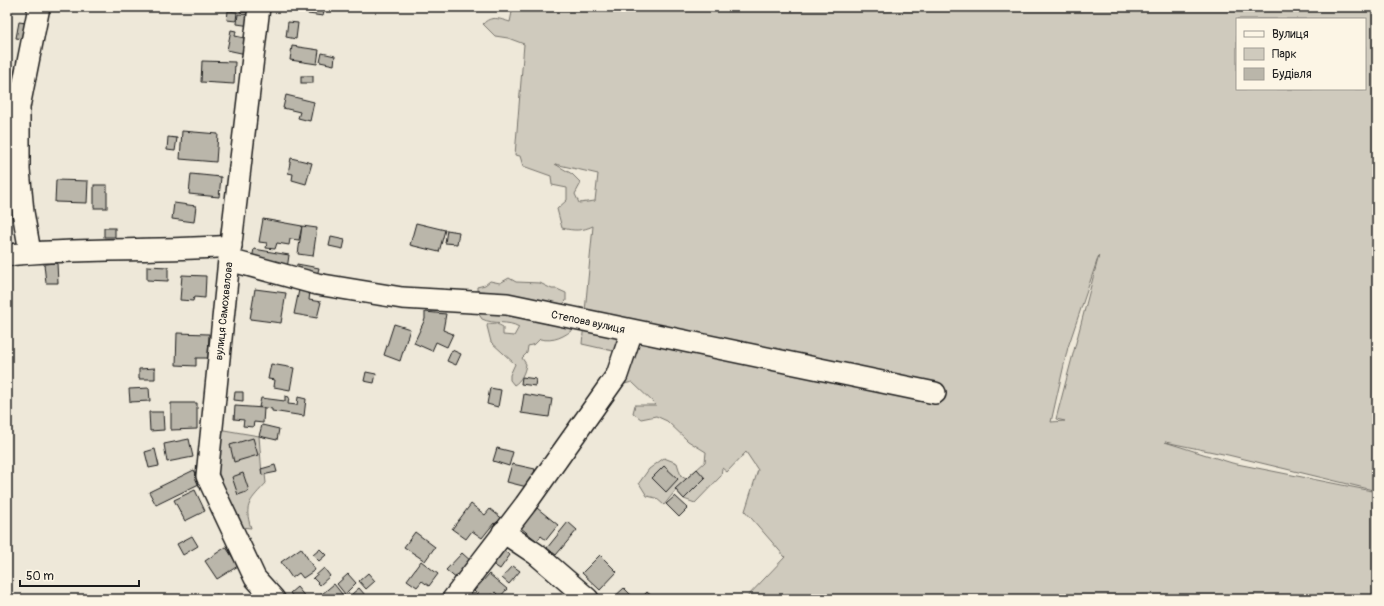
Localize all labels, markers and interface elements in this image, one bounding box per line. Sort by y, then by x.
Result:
legend [1236,18,1366,90]
text: Вулиця [1272,27,1309,42]
text: Парк [1272,47,1297,62]
text: Будівля [1272,67,1312,82]
street label: вулиця Самохвалова [212,261,236,361]
street label: Степова вулиця [550,308,626,336]
scale bar [20,562,139,588]
text: 50 m [26,569,54,584]

